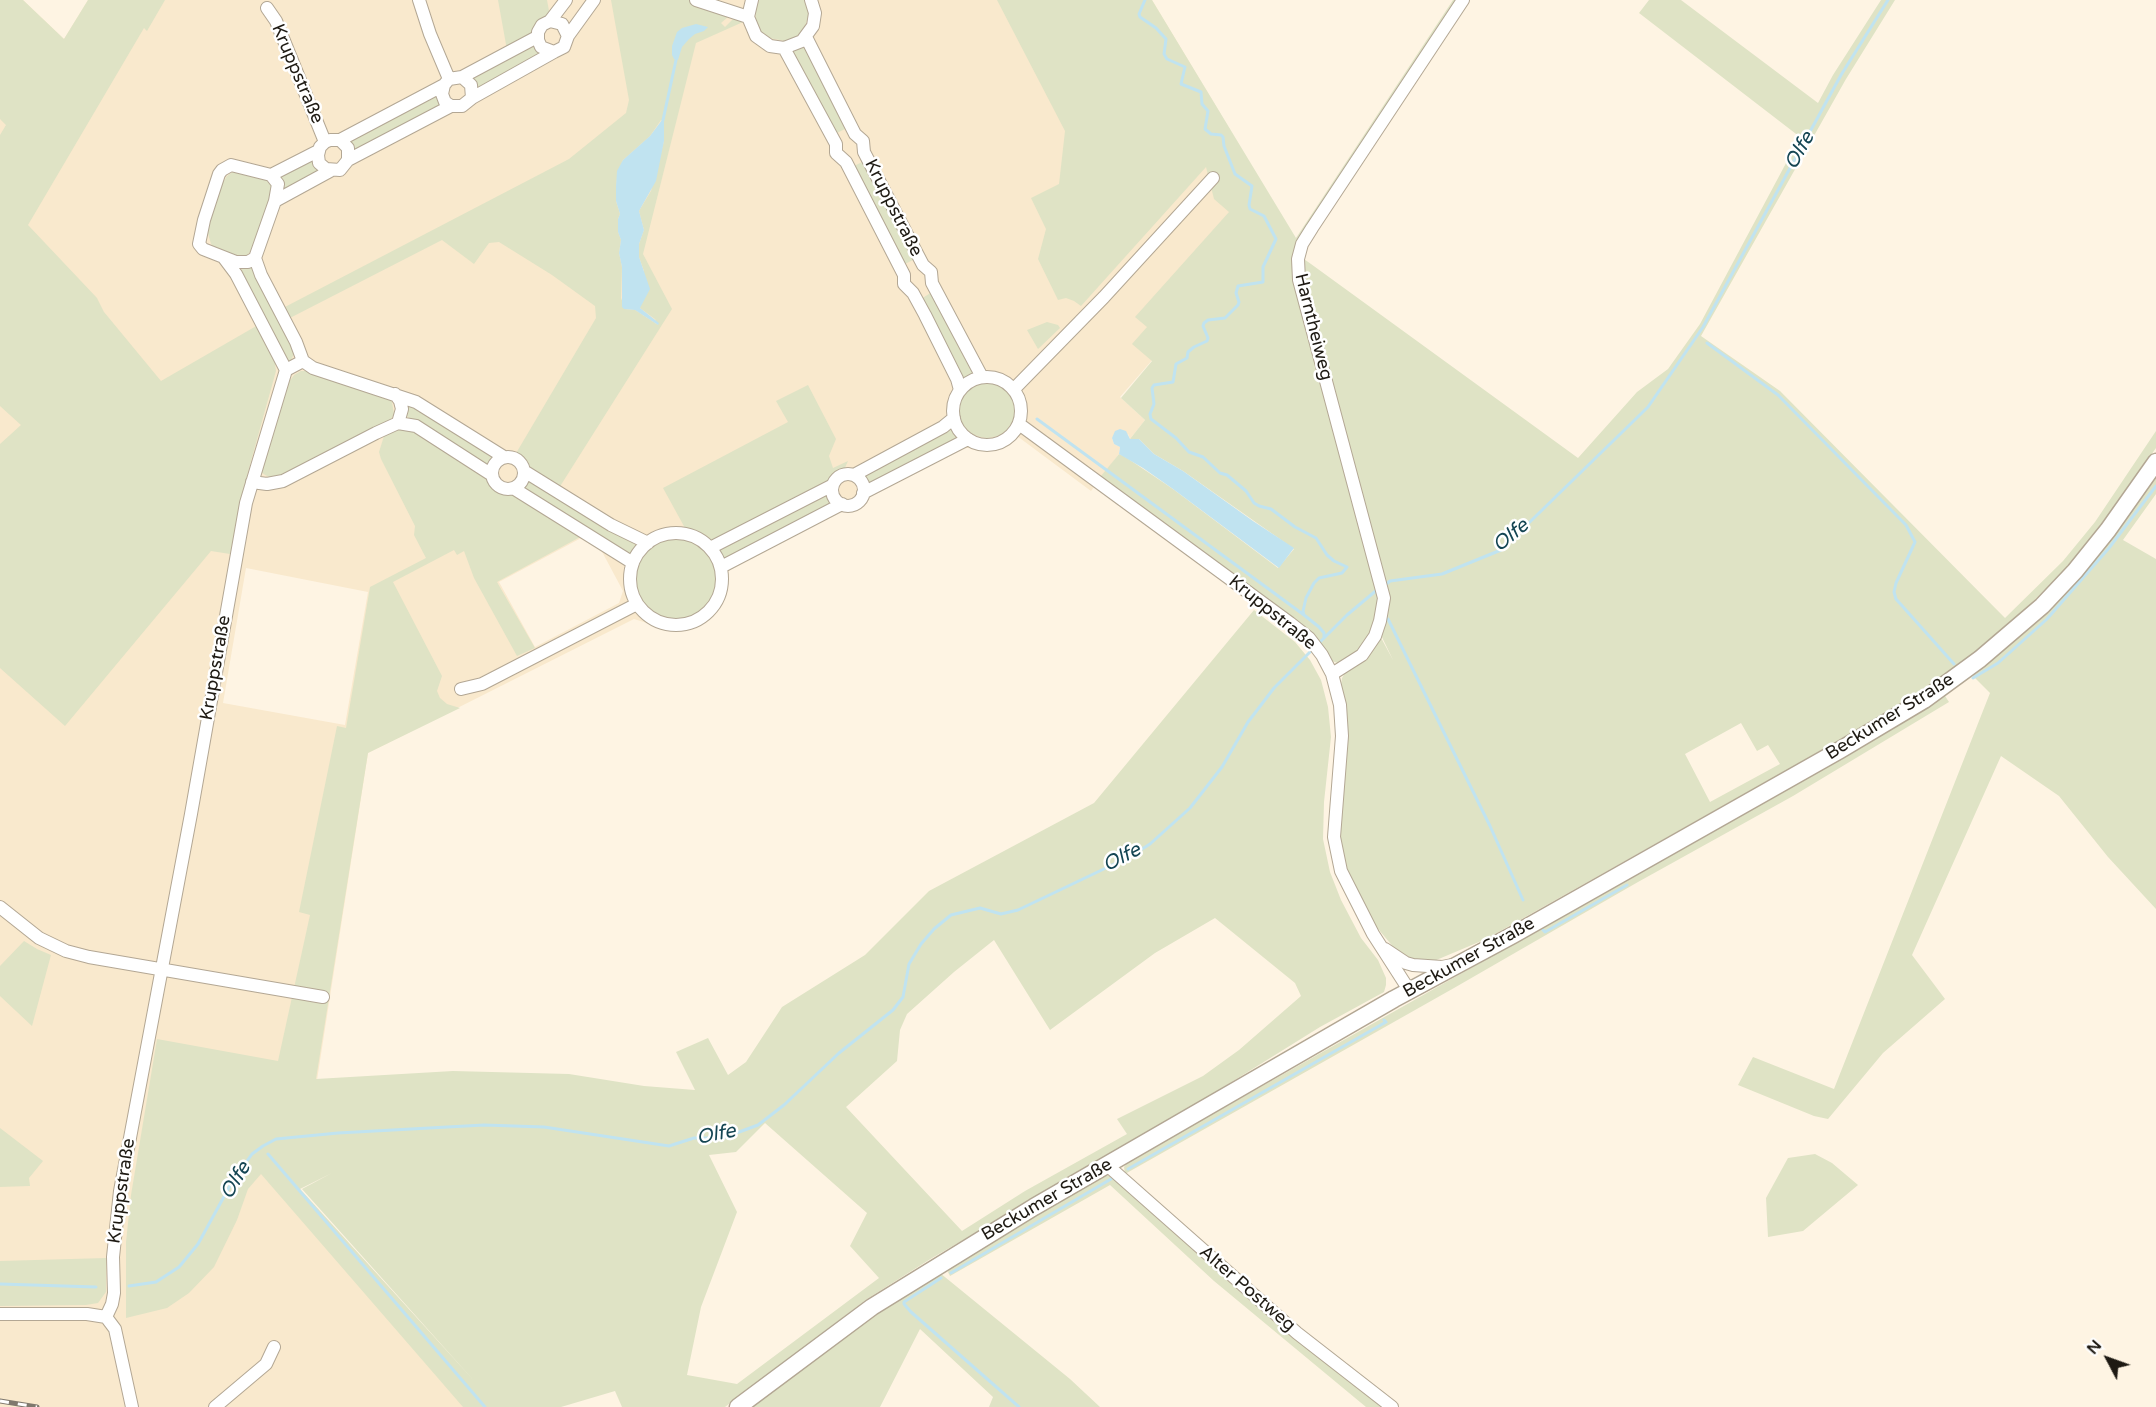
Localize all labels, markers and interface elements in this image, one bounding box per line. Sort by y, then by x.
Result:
street label: Kruppstraße [266,21,328,127]
water label: Olfe [1780,128,1820,174]
street label: Kruppstraße [859,156,927,260]
street label: Harntheiweg [1289,271,1337,383]
water label: Olfe [1488,514,1534,558]
street label: Kruppstraße [1224,571,1320,655]
street label: Kruppstraße [196,614,236,722]
street label: Beckumer Straße [1822,669,1958,765]
water label: Olfe [1099,838,1145,878]
street label: Beckumer Straße [1400,913,1538,1003]
water label: Olfe [694,1119,738,1151]
street label: Kruppstraße [104,1137,140,1245]
street label: Beckumer Straße [978,1154,1116,1246]
water label: Olfe [216,1158,256,1204]
street label: Alter Postweg [1195,1241,1299,1337]
north arrow [2078,1329,2138,1389]
text: N [2083,1336,2106,1359]

